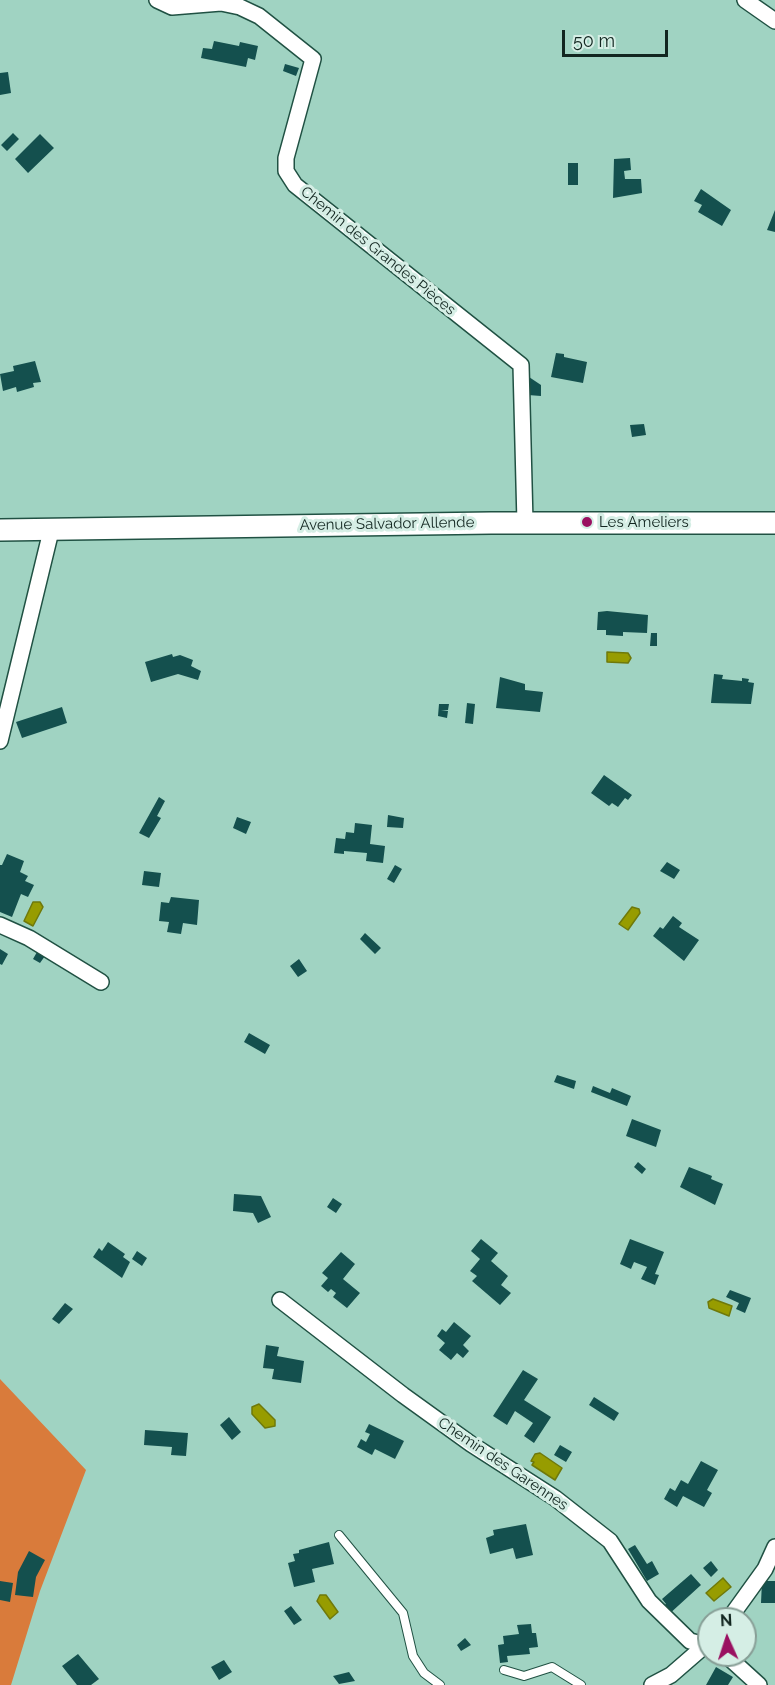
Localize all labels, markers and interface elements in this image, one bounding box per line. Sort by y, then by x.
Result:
scale bar [565,18,672,56]
text: 50 m [573,30,615,51]
street label: Chemin des Grandes Pièces [297,183,459,319]
street label: Avenue Salvador Allende [299,513,475,535]
place label: Les Ameliers [599,513,689,531]
marker: Les Ameliers [580,515,594,529]
street label: Chemin des Garennes [435,1414,571,1514]
north arrow [697,1607,757,1667]
text: N [720,1611,733,1630]

